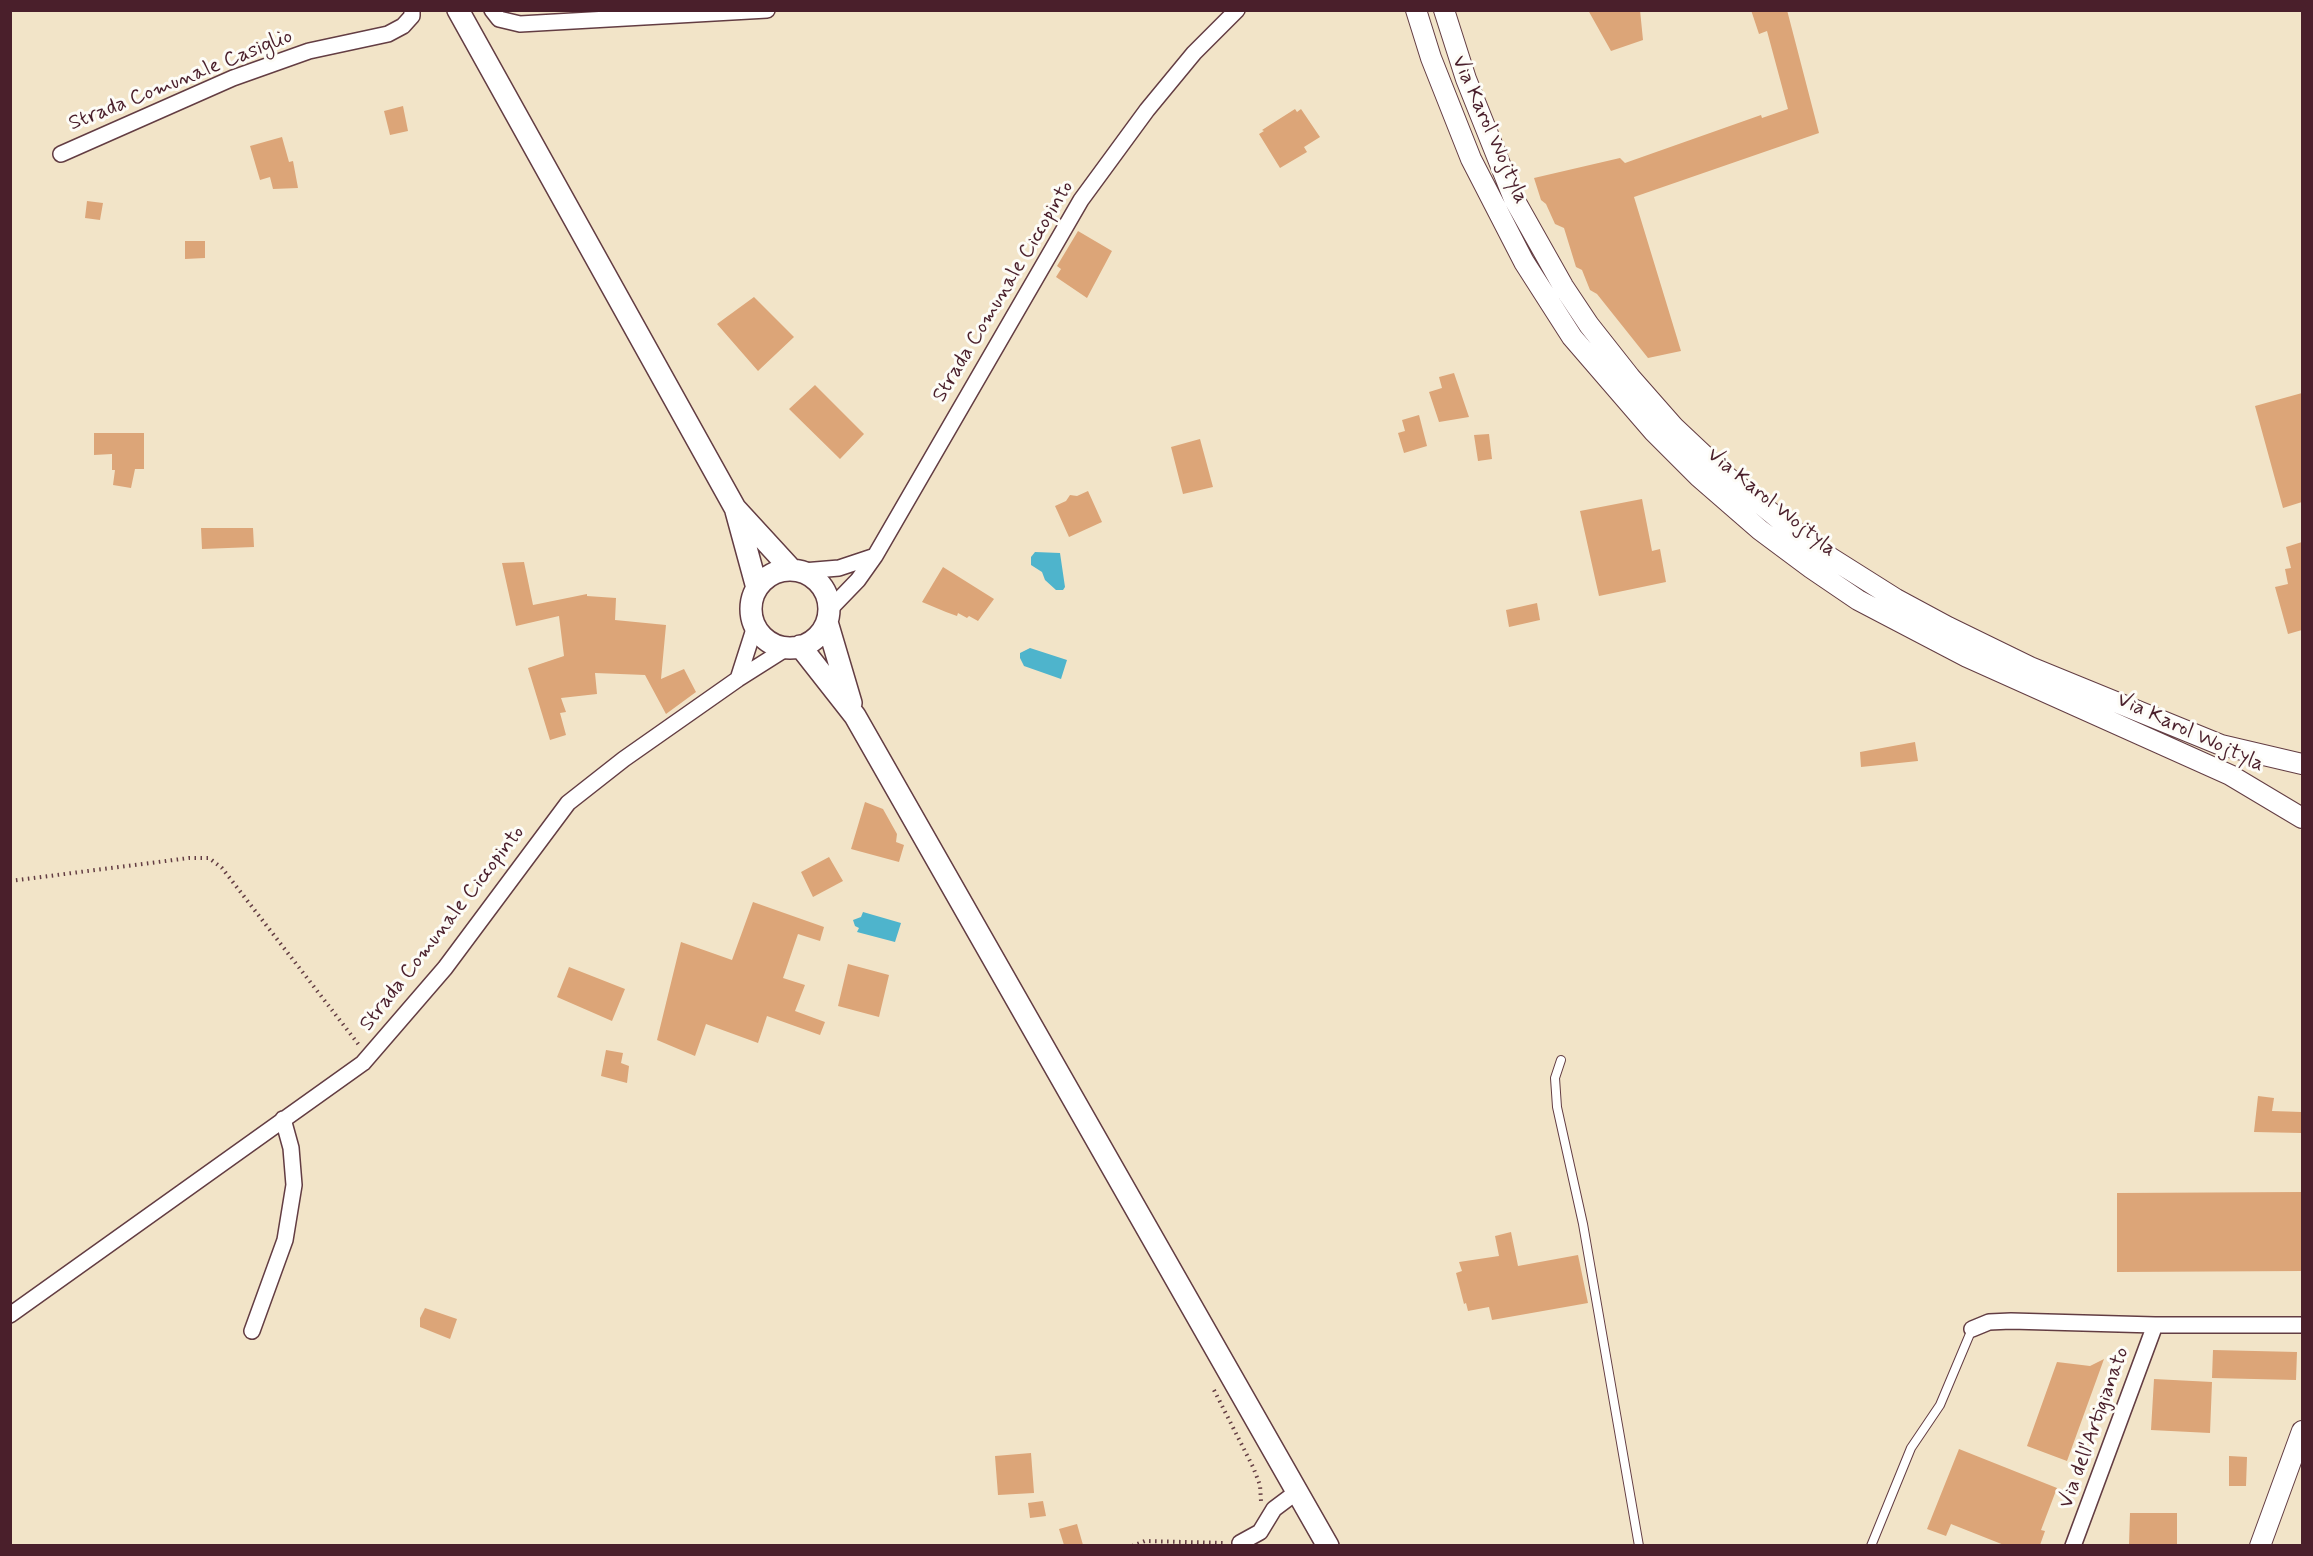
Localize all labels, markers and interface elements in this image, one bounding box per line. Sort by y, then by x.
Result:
street label: Strada Comunale Casiglio [65,25,297,137]
street label: Via Karol Wojtyla [1445,52,1533,208]
street label: Strada Comunale Ciccopinto [928,177,1080,407]
street label: Via Karol Wojtyla [1701,443,1841,563]
street label: Via Karol Wojtyla [2112,688,2268,778]
street label: Strada Comunale Ciccopinto [355,821,531,1037]
street label: Via dell'Artigianato [2054,1344,2136,1512]

